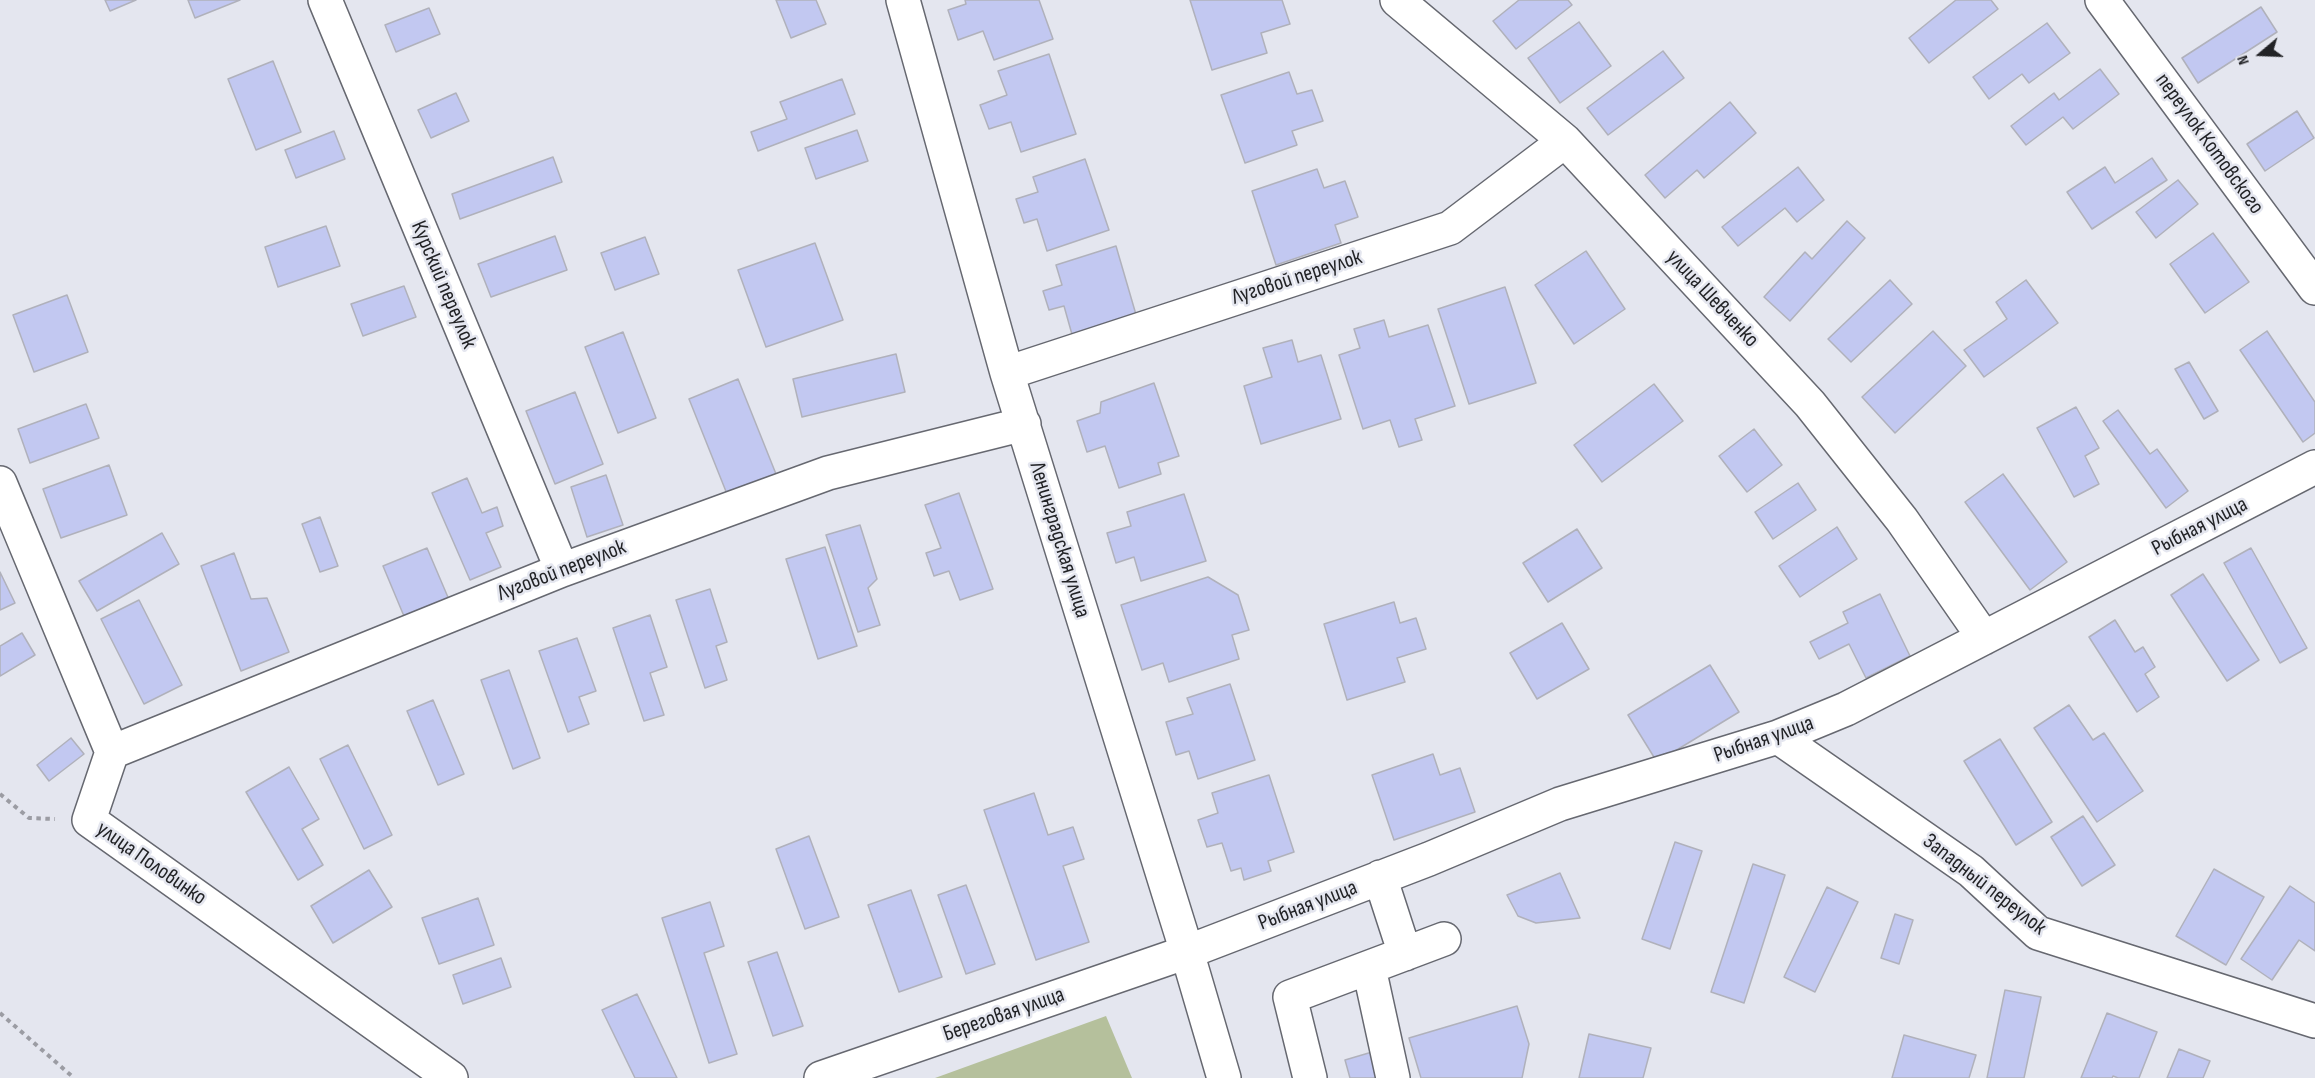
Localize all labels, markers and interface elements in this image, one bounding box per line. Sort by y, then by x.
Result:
north arrow [2231,24,2291,84]
text: N [2233,53,2254,67]
street label: переулок Котовского [2149,68,2269,220]
street label: Курский переулок [404,217,482,353]
street label: Луговой переулок [1229,245,1365,311]
street label: улица Шевченко [1660,245,1764,353]
street label: Ленинградская улица [1023,459,1095,621]
street label: Рыбная улица [2148,492,2252,562]
street label: Луговой переулок [494,534,630,608]
street label: Рыбная улица [1711,711,1817,769]
street label: улица Половинко [91,816,211,912]
street label: Западный переулок [1917,829,2051,941]
street label: Рыбная улица [1255,875,1361,937]
street label: Береговая улица [940,982,1068,1048]

